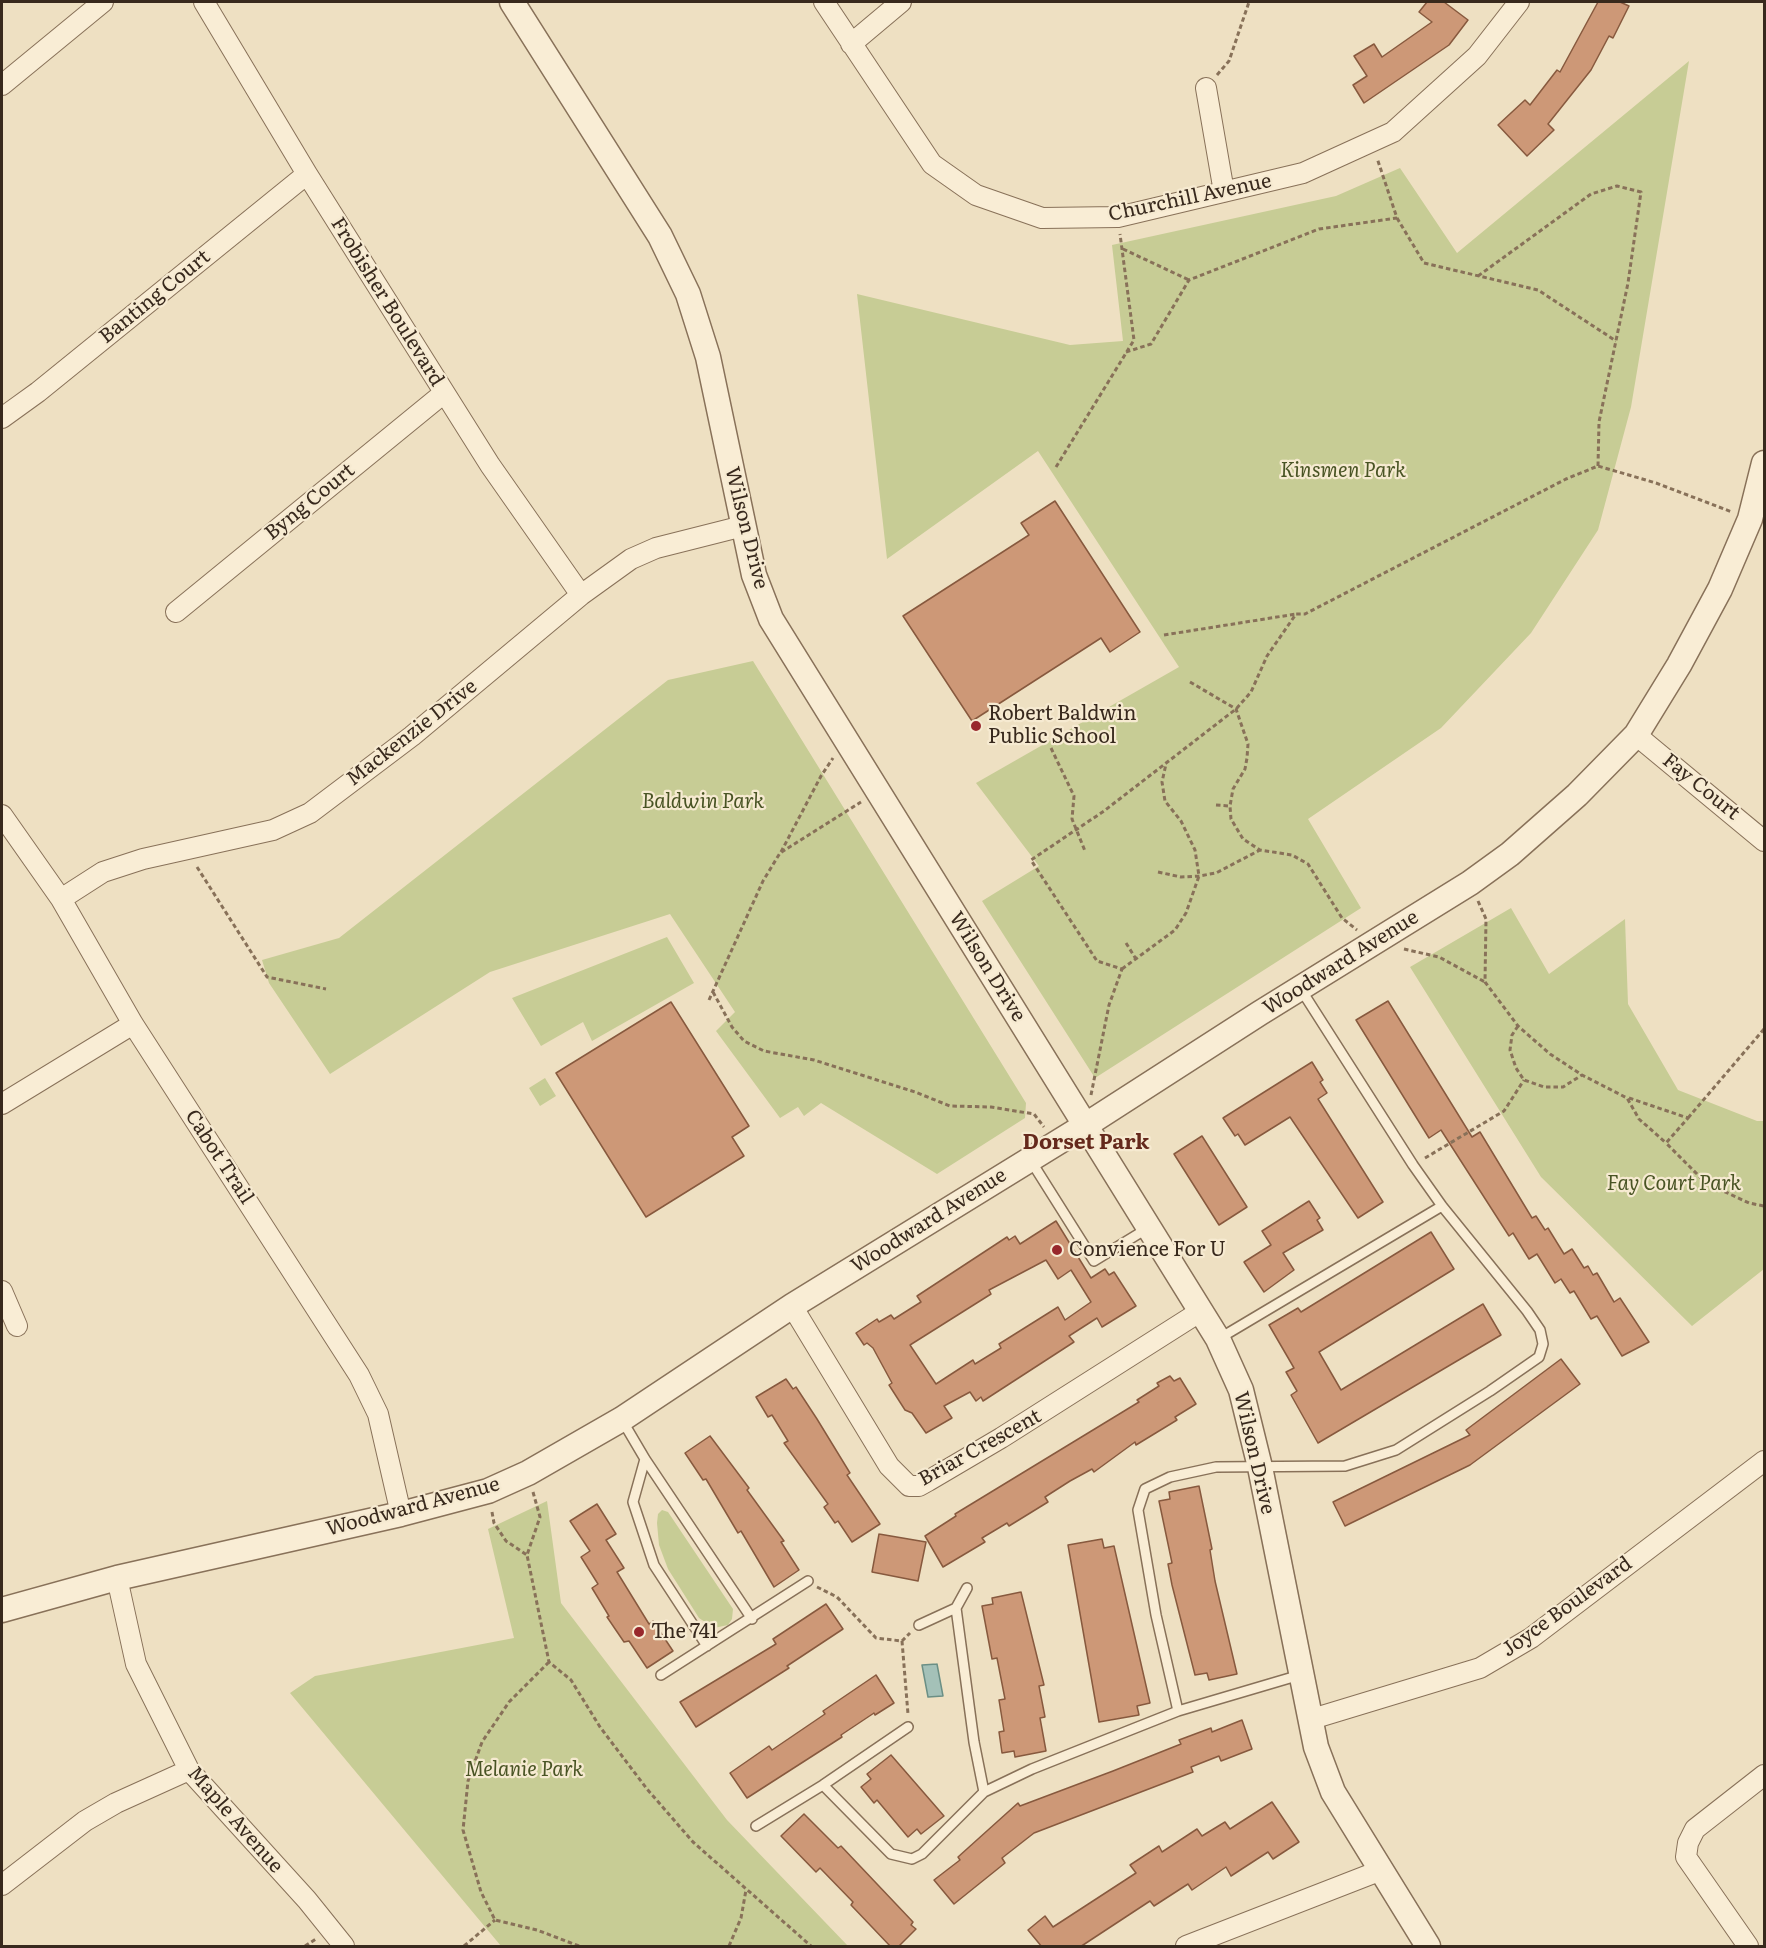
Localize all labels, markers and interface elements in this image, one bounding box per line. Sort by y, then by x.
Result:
street label: Churchill Avenue [1106,169,1274,227]
street label: Frobisher Boulevard [325,213,449,391]
street label: Banting Court [95,245,215,349]
street label: Byng Court [260,459,360,545]
park label: Kinsmen Park [1280,459,1406,483]
street label: Wilson Drive [719,464,773,592]
street label: Mackenzie Drive [342,675,482,791]
place label: Robert Baldwin Public School [988,702,1136,749]
marker: Robert Baldwin Public School [969,719,983,733]
street label: Fay Court [1657,749,1745,825]
park label: Baldwin Park [642,790,764,814]
street label: Woodward Avenue [1259,905,1423,1021]
street label: Wilson Drive [944,908,1030,1026]
street label: Cabot Trail [180,1105,258,1209]
district label: Dorset Park [1023,1130,1149,1156]
street label: Woodward Avenue [847,1163,1011,1279]
park label: Fay Court Park [1607,1172,1741,1196]
place label: Convience For U [1069,1238,1226,1262]
marker: Convience For U [1050,1243,1064,1257]
street label: Wilson Drive [1228,1389,1280,1517]
street label: Briar Crescent [914,1404,1046,1492]
street label: Woodward Avenue [324,1472,502,1542]
street label: Joyce Boulevard [1497,1552,1637,1662]
place label: The 741 [651,1620,718,1644]
marker: The 741 [632,1625,646,1639]
park label: Melanie Park [465,1758,583,1782]
street label: Maple Avenue [182,1762,288,1878]

